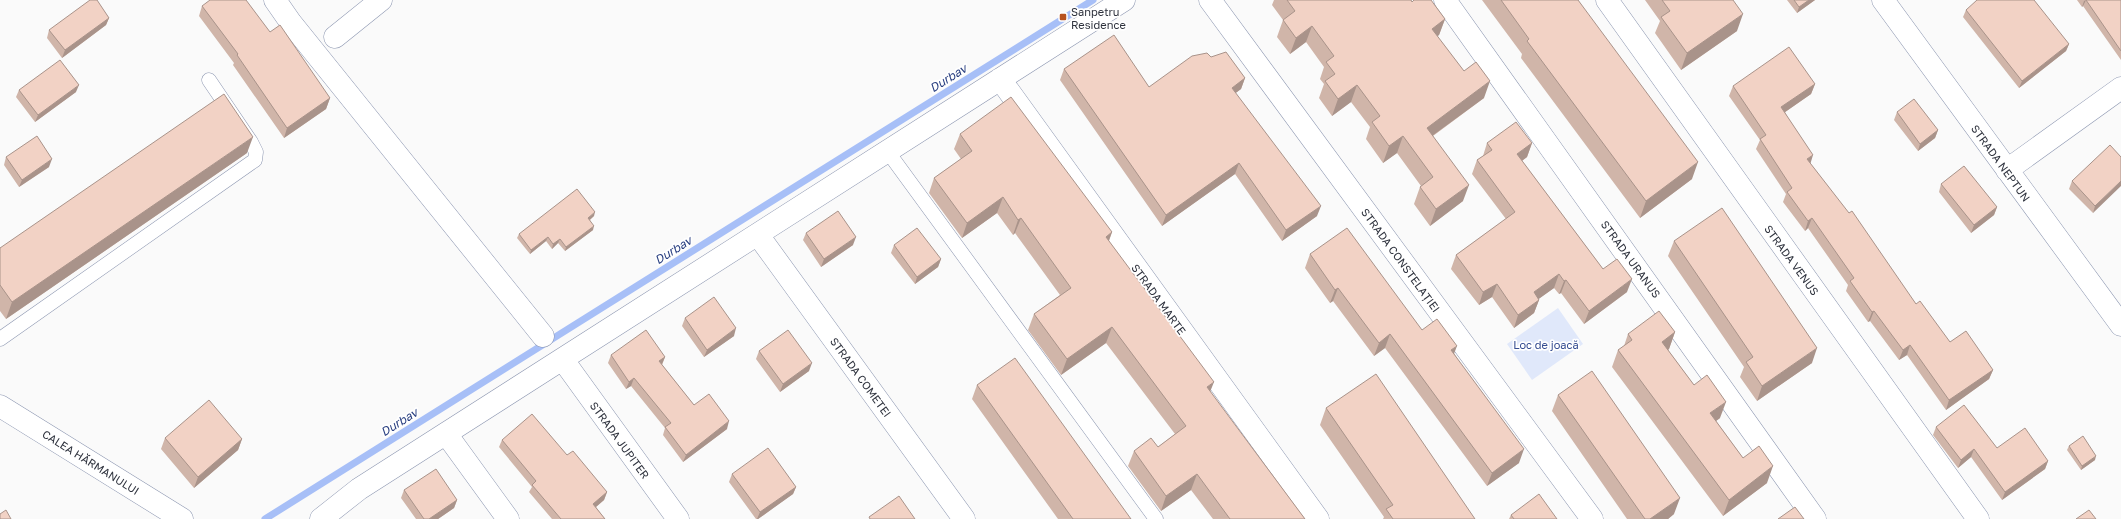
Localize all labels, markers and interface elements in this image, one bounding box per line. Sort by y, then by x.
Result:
place label: Sanpetru Residence [1071,5,1126,31]
marker: Sanpetru Residence [1058,12,1068,22]
water label: Durbav [927,60,971,95]
street label: STRADA NEPTUN [1969,122,2033,204]
street label: STRADA CONSTELAȚIEI [1358,206,1443,315]
street label: STRADA URANUS [1599,218,1663,300]
street label: STRADA VENUS [1762,222,1822,298]
water label: Durbav [652,232,696,267]
street label: STRADA MARTE [1129,261,1189,337]
street label: STRADA COMETEI [828,335,894,419]
park label: Loc de joacă [1513,338,1579,351]
street label: STRADA JUPITER [588,399,652,481]
water label: Durbav [378,404,422,439]
street label: CALEA HĂRMANULUI [40,427,142,497]

